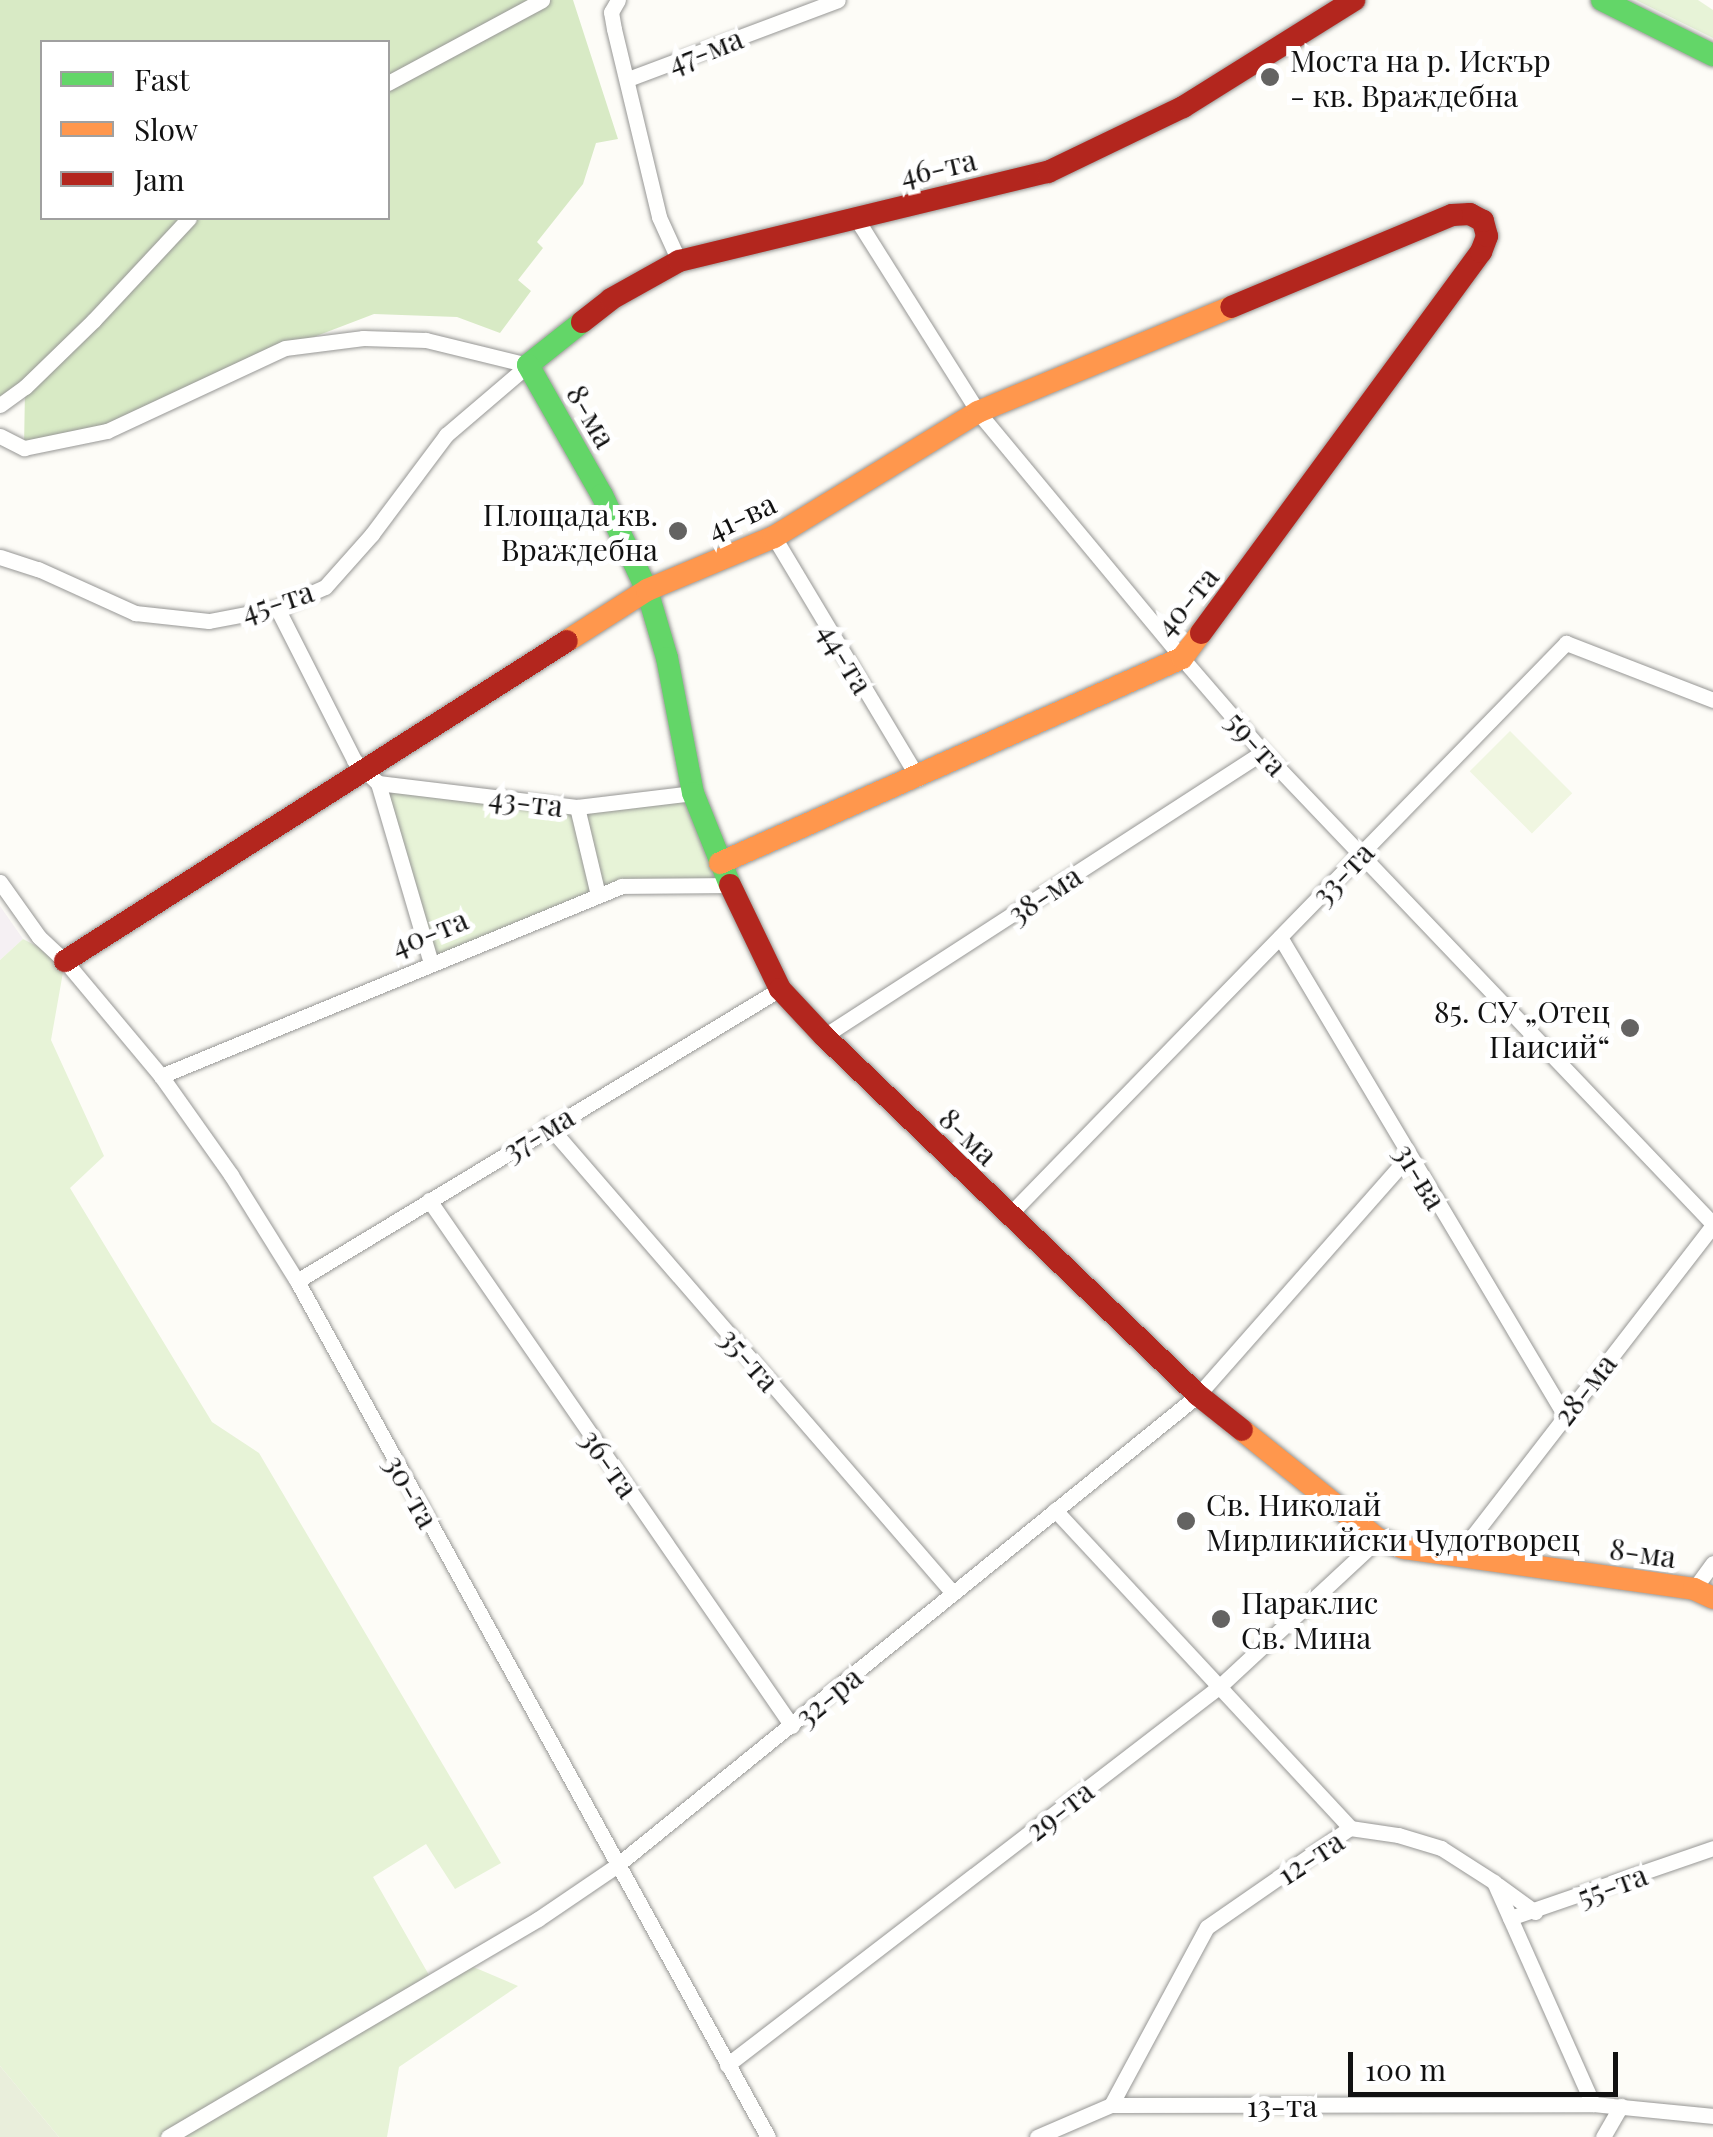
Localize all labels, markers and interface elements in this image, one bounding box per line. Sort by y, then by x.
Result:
street label: 47-ма [662,19,748,81]
legend [40,40,390,220]
place label: Моста на р. Искър - кв. Враждебна [1290,42,1551,112]
text: Fast [134,59,190,99]
marker: Моста на р. Искър - кв. Враждебна [1259,66,1281,88]
text: Slow [134,109,198,149]
street label: 46-та [897,141,979,193]
text: Jam [134,159,185,199]
street label: 8-ма [560,378,624,454]
street label: 41-ва [701,485,781,547]
place label: Площада кв. Враждебна [483,496,658,566]
marker: Площада кв. Враждебна [667,520,689,542]
street label: 40-та [1147,559,1225,643]
street label: 45-та [236,572,318,630]
street label: 44-та [811,616,881,700]
street label: 59-та [1219,703,1295,783]
street label: 43-та [487,779,565,823]
street label: 33-та [1303,834,1381,912]
street label: 38-ма [1001,857,1087,931]
street label: 40-та [385,900,473,964]
place label: 85. СУ „Отец Паисий“ [1434,993,1610,1064]
marker: 85. СУ „Отец Паисий“ [1619,1017,1641,1039]
street label: 37-ма [496,1098,580,1168]
street label: 8-ма [932,1100,1006,1172]
street label: 31-ва [1387,1137,1455,1215]
street label: 35-та [713,1320,787,1398]
street label: 28-ма [1545,1346,1623,1432]
street label: 36-та [574,1422,646,1504]
street label: 30-та [377,1448,447,1534]
place label: Св. Николай Мирликийски Чудотворец [1206,1486,1580,1556]
marker: Св. Николай Мирликийски Чудотворец [1175,1510,1197,1532]
street label: 8-ма [1607,1530,1679,1574]
place label: Параклис Св. Мина [1241,1584,1378,1654]
marker: Параклис Св. Мина [1210,1608,1232,1630]
street label: 32-ра [787,1658,869,1734]
street label: 29-та [1018,1772,1100,1848]
street label: 12-та [1270,1822,1350,1892]
street label: 55-та [1572,1856,1652,1914]
scale bar [1353,2032,1623,2094]
text: 100 m [1365,2049,1446,2089]
street label: 13-та [1247,2087,1317,2123]

